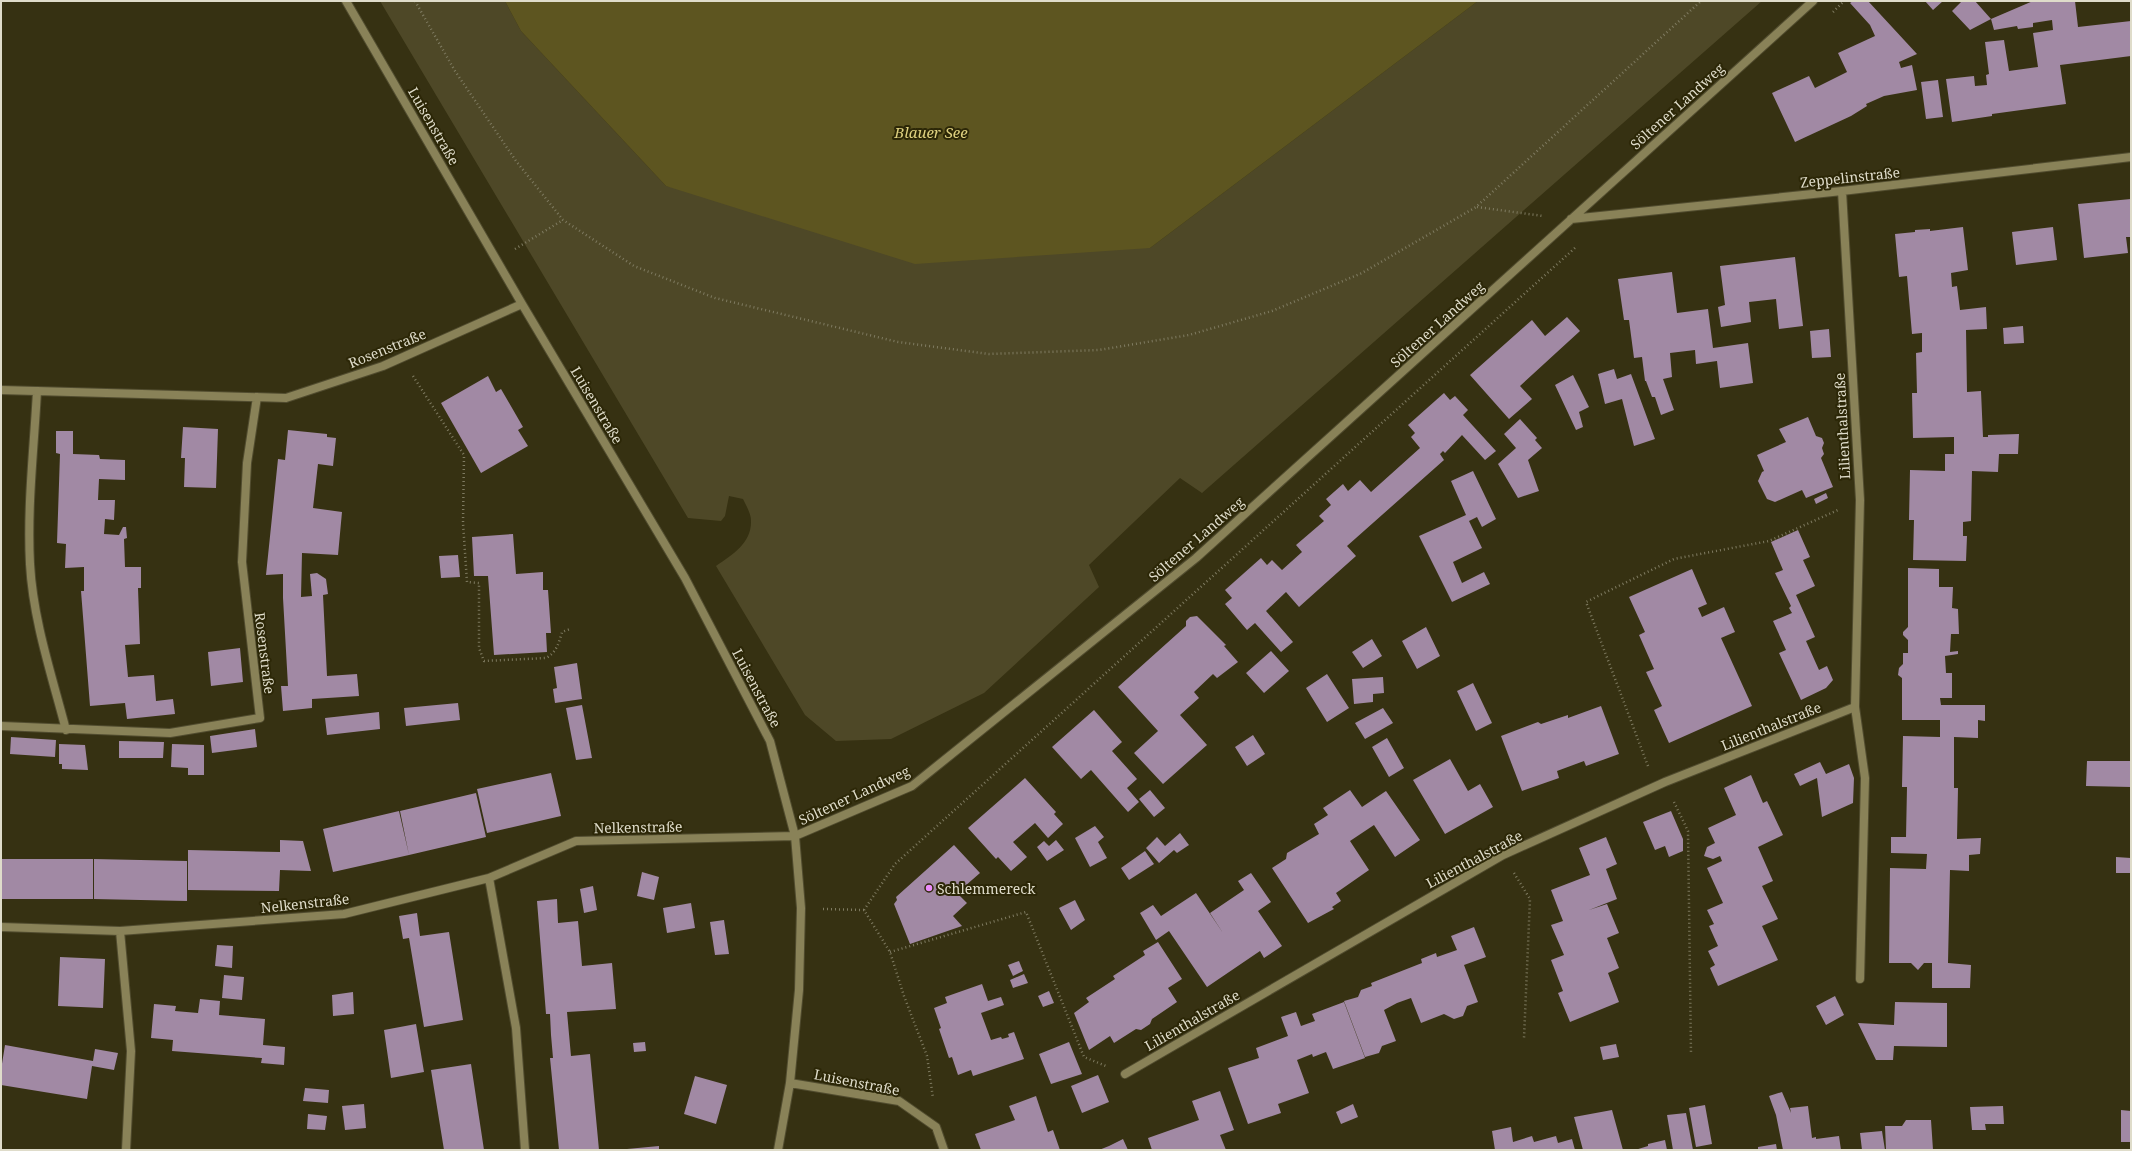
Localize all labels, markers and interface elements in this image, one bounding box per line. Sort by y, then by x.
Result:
street label: Söltener Landweg [1626,58,1728,153]
street label: Luisenstraße [404,84,464,168]
water label: Blauer See [893,122,968,142]
street label: Zeppelinstraße [1799,162,1901,192]
street label: Söltener Landweg [1386,276,1488,371]
street label: Rosenstraße [345,324,429,372]
street label: Luisenstraße [566,363,628,447]
street label: Lilienthalstraße [1830,372,1854,480]
street label: Söltener Landweg [1144,492,1248,586]
street label: Rosenstraße [251,611,279,695]
street label: Luisenstraße [728,645,786,731]
street label: Lilienthalstraße [1718,697,1824,755]
street label: Söltener Landweg [795,761,913,829]
street label: Nelkenstraße [593,817,683,837]
street label: Lilienthalstraße [1422,826,1526,892]
place label: Schlemmereck [937,879,1036,898]
marker: Schlemmereck [924,883,934,893]
street label: Nelkenstraße [260,889,350,917]
street label: Lilienthalstraße [1141,985,1243,1055]
street label: Luisenstraße [813,1064,901,1100]

